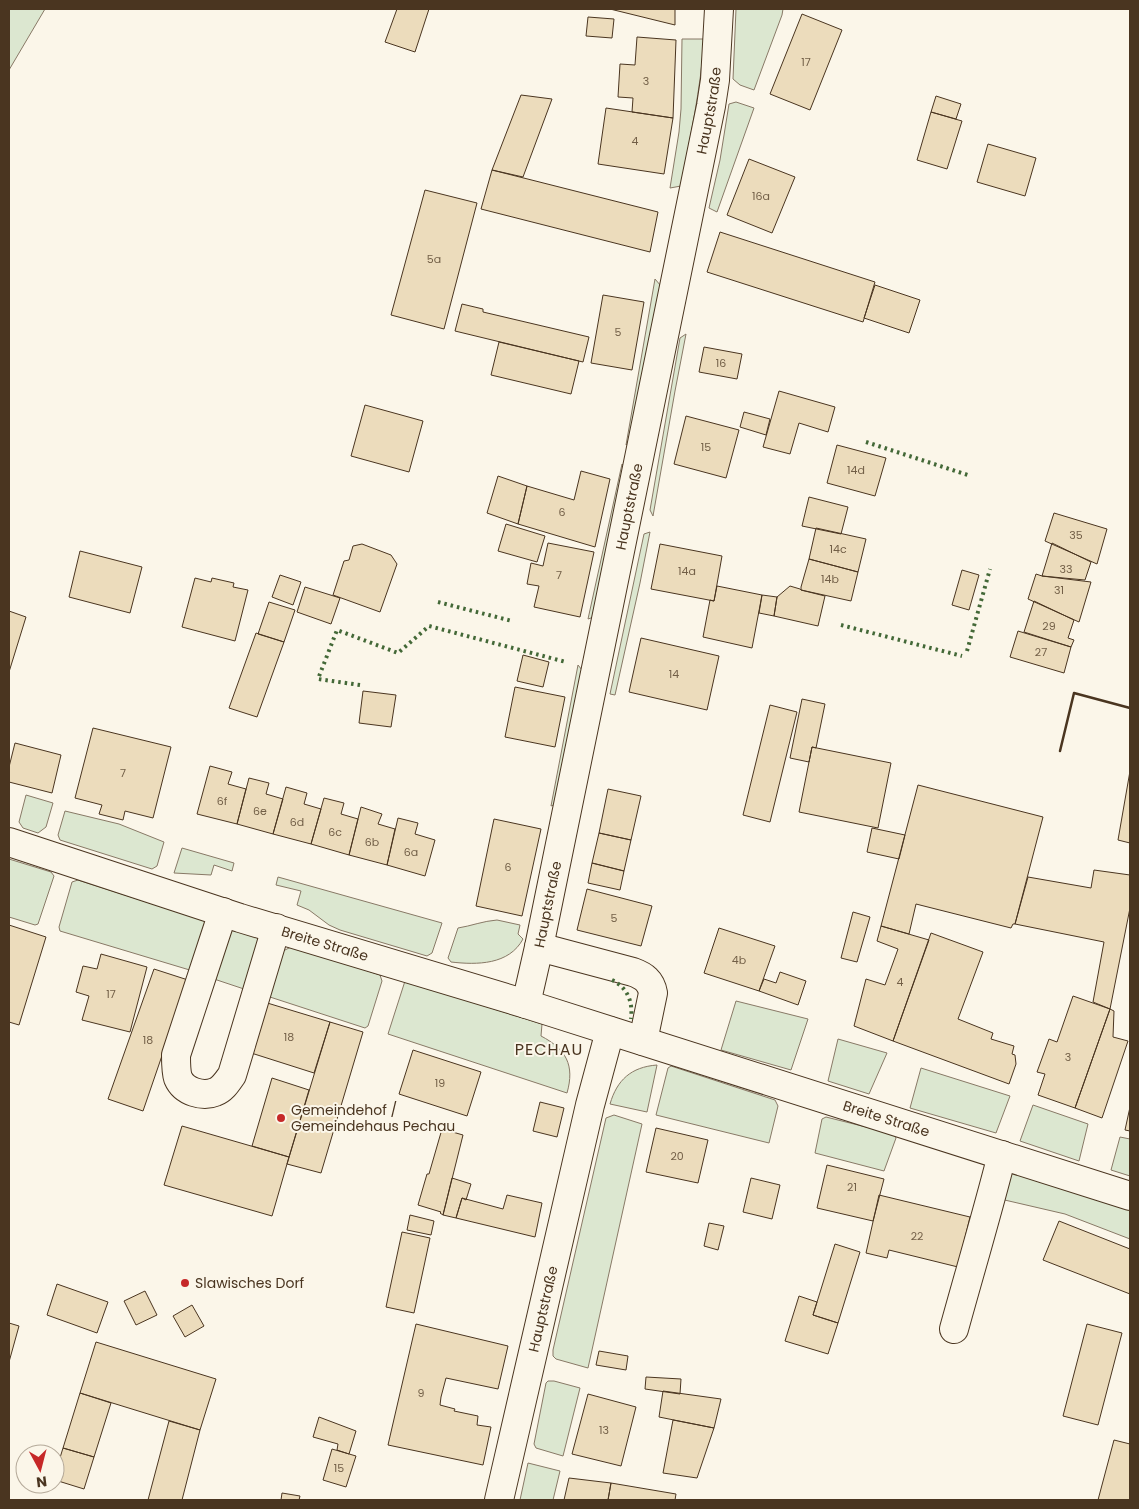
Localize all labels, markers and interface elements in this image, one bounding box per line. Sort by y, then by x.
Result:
house number: 17 [801,54,811,70]
street label: Hauptstraße [691,66,726,156]
house number: 3 [643,73,649,89]
house number: 4 [632,133,639,149]
house number: 16a [752,188,770,204]
house number: 5a [427,251,441,267]
house number: 5 [615,324,622,340]
house number: 16 [716,355,726,371]
house number: 15 [701,439,711,455]
street label: Hauptstraße [610,461,648,552]
house number: 14d [847,462,865,478]
house number: 6 [559,504,566,520]
house number: 35 [1069,527,1083,543]
house number: 14c [829,541,847,557]
house number: 33 [1060,561,1072,577]
house number: 14a [678,563,696,579]
house number: 7 [556,567,562,583]
house number: 14b [821,571,839,587]
house number: 31 [1054,582,1064,598]
house number: 29 [1042,618,1056,634]
house number: 27 [1035,644,1047,660]
house number: 14 [669,666,679,682]
house number: 7 [120,765,126,781]
house number: 6f [217,793,228,809]
house number: 6e [253,803,267,819]
house number: 6d [290,814,304,830]
house number: 6c [328,824,342,840]
house number: 6b [365,834,379,850]
house number: 6a [404,844,418,860]
house number: 6 [505,859,512,875]
street label: Hauptstraße [529,859,566,949]
house number: 5 [611,910,618,926]
street label: Breite Straße [279,921,371,966]
house number: 4b [732,952,746,968]
house number: 4 [897,974,904,990]
house number: 17 [106,986,116,1002]
house number: 18 [284,1029,294,1045]
house number: 18 [143,1032,153,1048]
district label: PECHAU [515,1038,583,1061]
house number: 3 [1065,1049,1071,1065]
house number: 19 [435,1075,445,1091]
street label: Breite Straße [841,1095,933,1142]
place label: Gemeindehof / Gemeindehaus Pechau [291,1100,455,1136]
marker: Gemeindehof / Gemeindehaus Pechau [275,1112,287,1124]
house number: 20 [670,1148,684,1164]
house number: 21 [847,1179,857,1195]
house number: 22 [911,1228,923,1244]
street label: Hauptstraße [523,1264,563,1354]
place label: Slawisches Dorf [195,1273,305,1293]
marker: Slawisches Dorf [179,1277,191,1289]
house number: 9 [418,1385,425,1401]
house number: 13 [599,1422,609,1438]
north arrow [15,1444,65,1494]
house number: 15 [334,1460,344,1476]
text: N [35,1471,48,1492]

